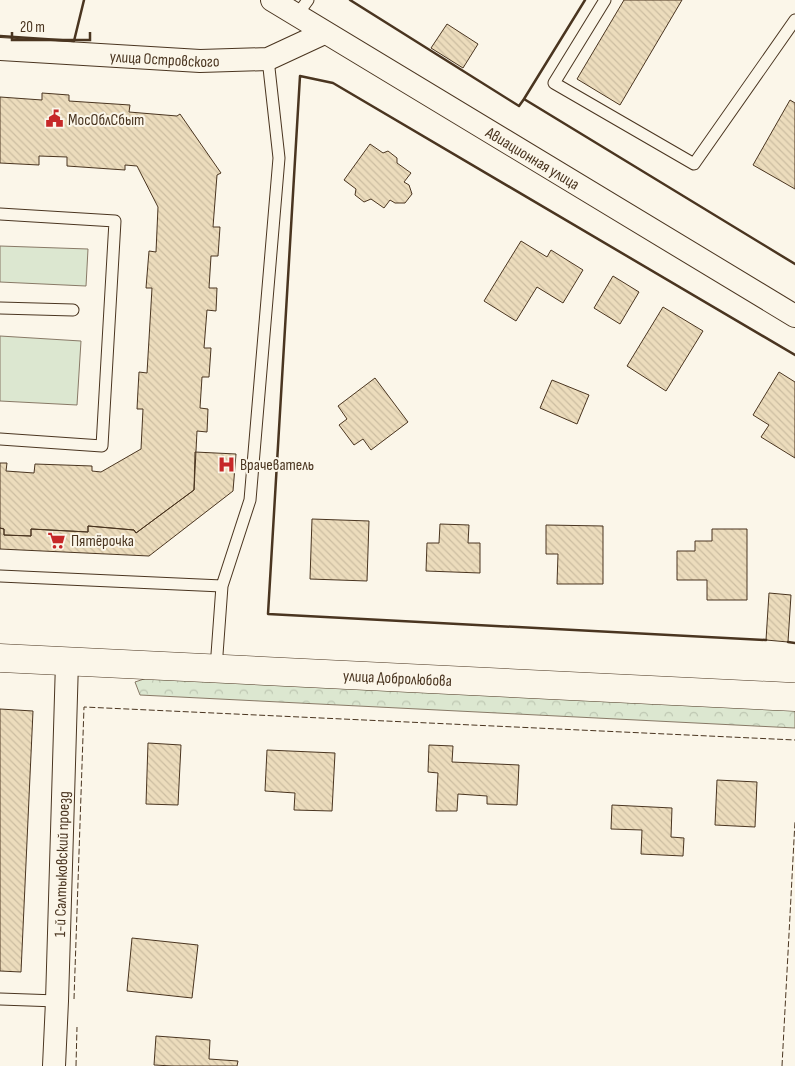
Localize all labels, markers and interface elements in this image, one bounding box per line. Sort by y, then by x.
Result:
scale bar [12,10,90,42]
text: 20 m [20,18,45,37]
street label: улица Островского [109,48,220,72]
public building icon: МосОблСбыт [44,109,64,129]
place label: МосОблСбыт [68,111,144,130]
street label: Авиационная улица [481,123,583,195]
hospital icon: Врачеватель [216,454,236,474]
place label: Врачеватель [240,456,314,475]
supermarket icon: Пятёрочка [47,530,67,550]
place label: Пятёрочка [71,532,134,551]
street label: улица Добролюбова [343,667,452,691]
street label: 1-й Салтыковский проезд [51,791,74,937]

